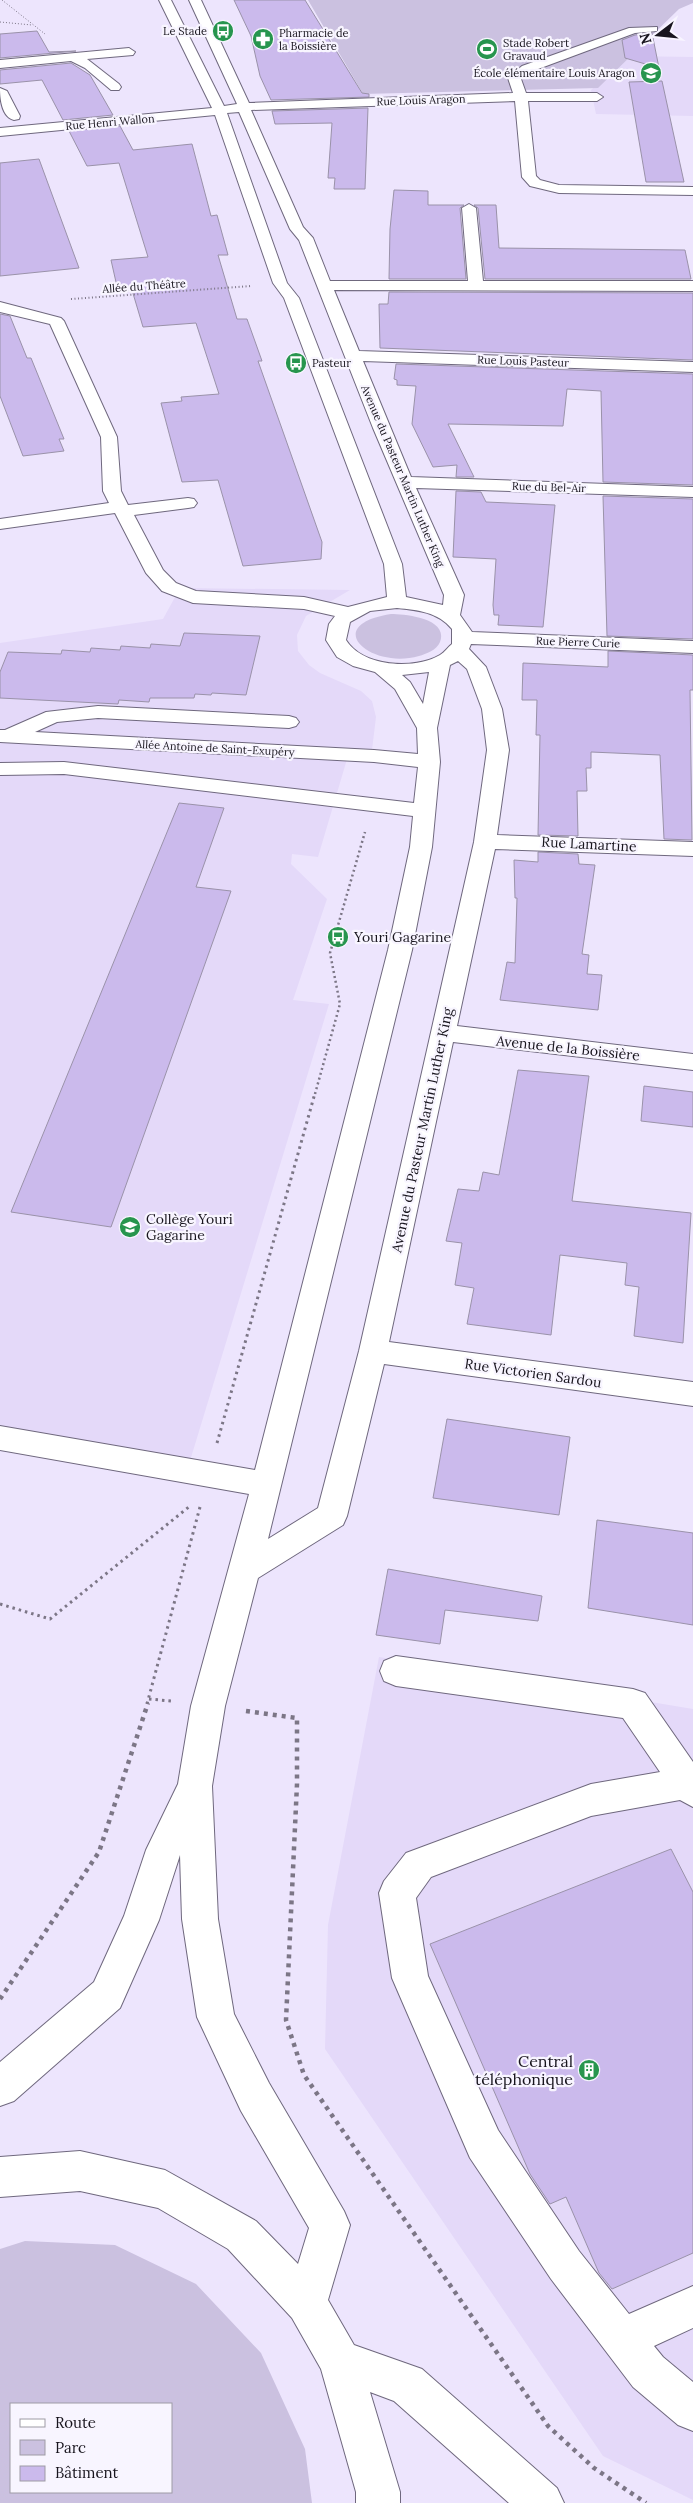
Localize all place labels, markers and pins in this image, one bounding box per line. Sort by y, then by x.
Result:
bus stop icon: Le Stade [211,19,235,43]
place label: Le Stade [163,24,207,38]
place label: Pharmacie de la Boissière [279,26,349,53]
pharmacy icon: Pharmacie de la Boissière [251,27,275,51]
place label: Stade Robert Gravaud [503,36,570,63]
sports icon: Stade Robert Gravaud [475,37,499,61]
school or university icon: École élémentaire Louis Aragon [639,61,663,85]
place label: École élémentaire Louis Aragon [473,66,635,80]
bus stop icon: Pasteur [284,351,308,375]
place label: Pasteur [312,356,351,370]
bus stop icon: Youri Gagarine [326,925,350,949]
place label: Youri Gagarine [353,928,451,946]
place label: Collège Youri Gagarine [146,1210,233,1244]
school or university icon: Collège Youri Gagarine [118,1215,142,1239]
place label: Central téléphonique [475,2051,573,2089]
building icon: Central téléphonique [577,2058,601,2082]

